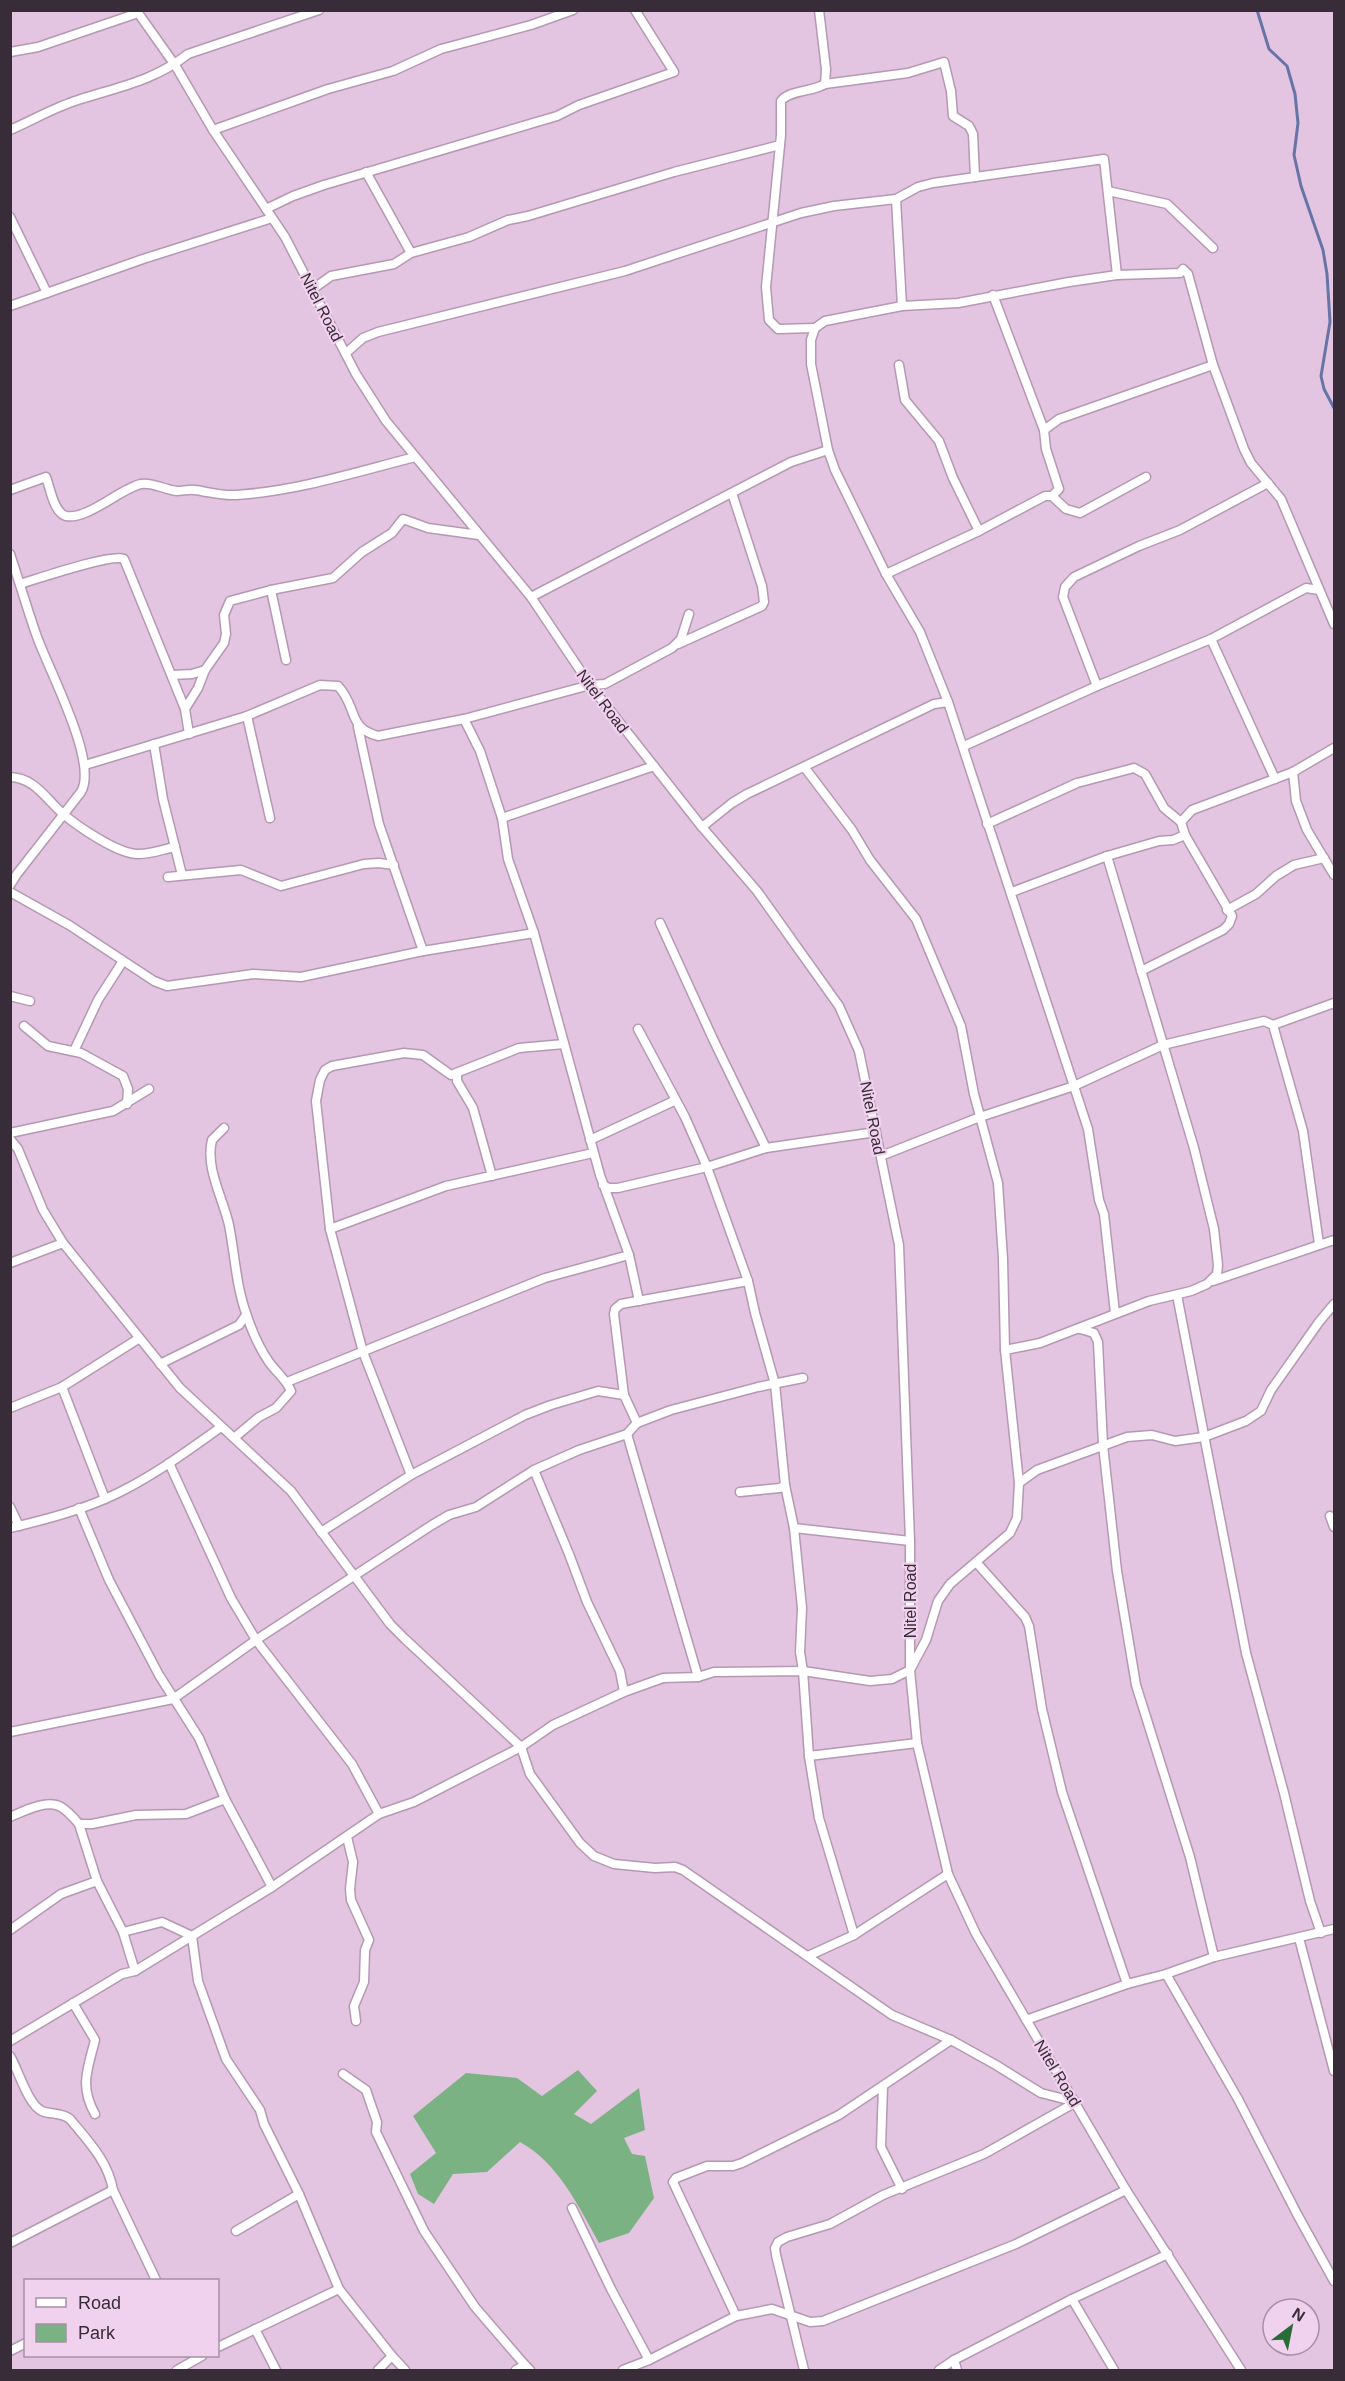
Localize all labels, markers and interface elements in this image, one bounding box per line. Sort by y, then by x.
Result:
street label: Nitel Road [297,270,346,344]
street label: Nitel Road [573,666,632,736]
street label: Nitel Road [857,1080,888,1156]
street label: Nitel Road [902,1564,919,1638]
street label: Nitel Road [1031,2037,1084,2110]
legend [24,2279,219,2357]
text: Road [78,2293,121,2313]
north arrow [1261,2297,1321,2357]
text: N [1289,2304,1308,2325]
text: Park [78,2323,116,2343]

